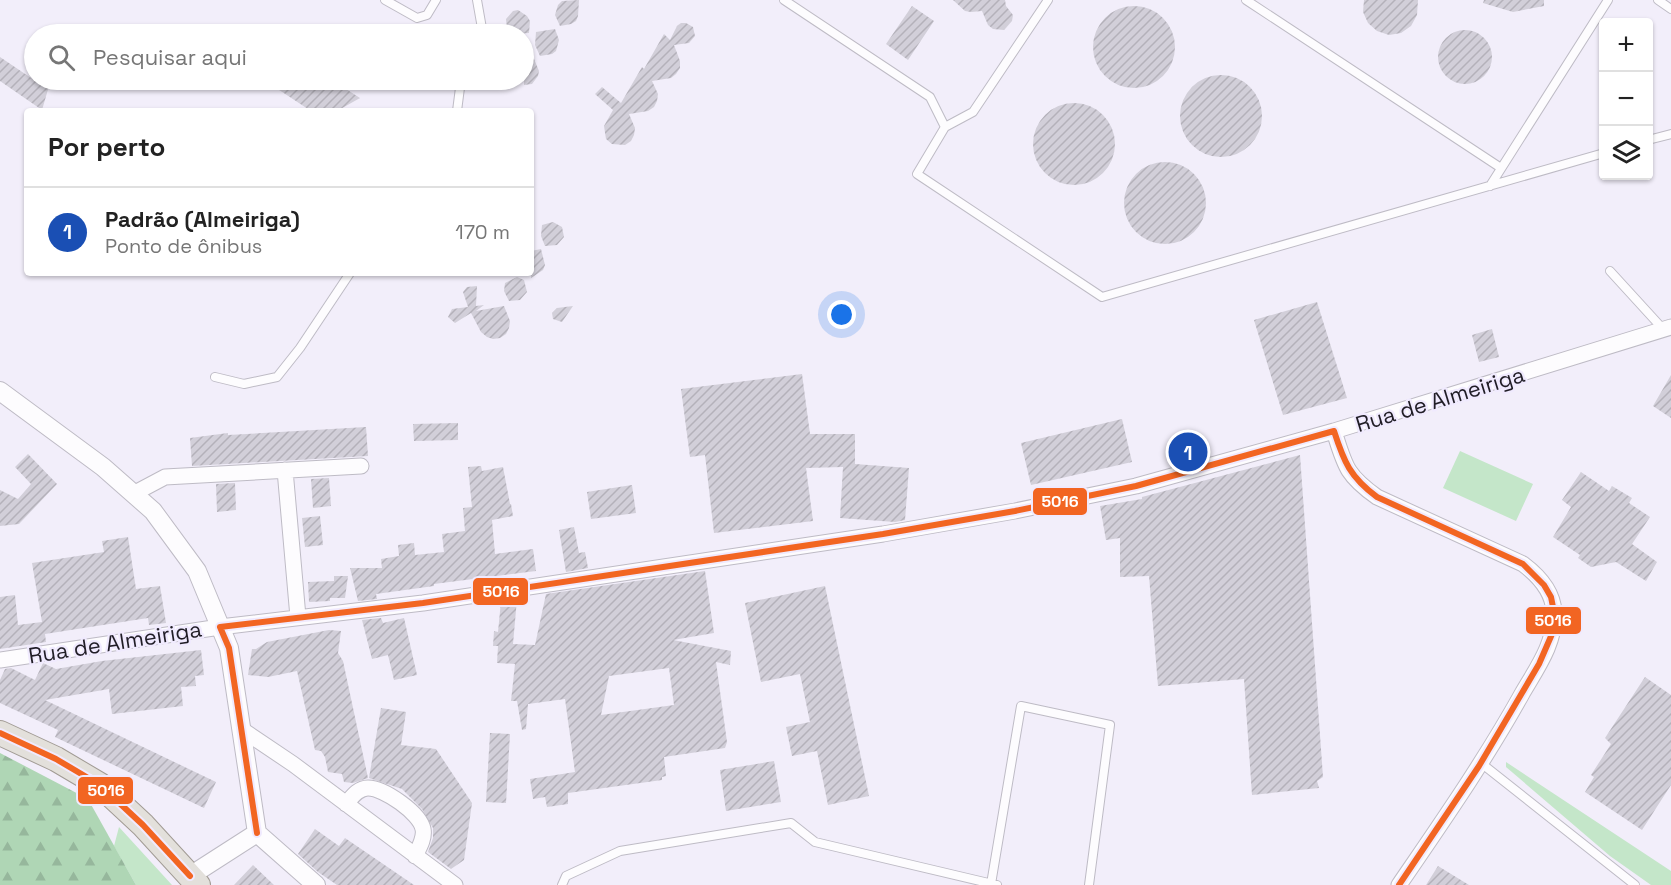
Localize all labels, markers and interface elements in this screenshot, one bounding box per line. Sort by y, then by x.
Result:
map controls [1599,18,1653,180]
button: + [1599,18,1653,72]
search box [24,24,534,90]
icon: search [45,41,78,74]
text: Pesquisar aqui [93,43,247,71]
button: − [1599,72,1653,126]
button: layers [1599,126,1653,180]
text: Por perto [48,130,165,164]
text: Padrão (Almeiriga) [105,205,300,233]
text: 1 [63,219,72,245]
text: 170 m [455,219,510,245]
text: Ponto de ônibus [105,233,262,259]
your location [827,300,856,329]
street label: Rua de Almeiriga [1352,360,1528,438]
pin: 1 [1168,430,1208,474]
line badge: 5016 [1032,487,1088,516]
text: 5016 [1041,491,1079,512]
line badge: 5016 [472,577,529,606]
text: 5016 [482,581,520,602]
line badge: 5016 [1525,606,1582,635]
text: 5016 [1534,610,1572,631]
street label: Rua de Almeiriga [26,614,204,670]
line badge: 5016 [77,776,134,805]
text: 5016 [87,780,125,801]

